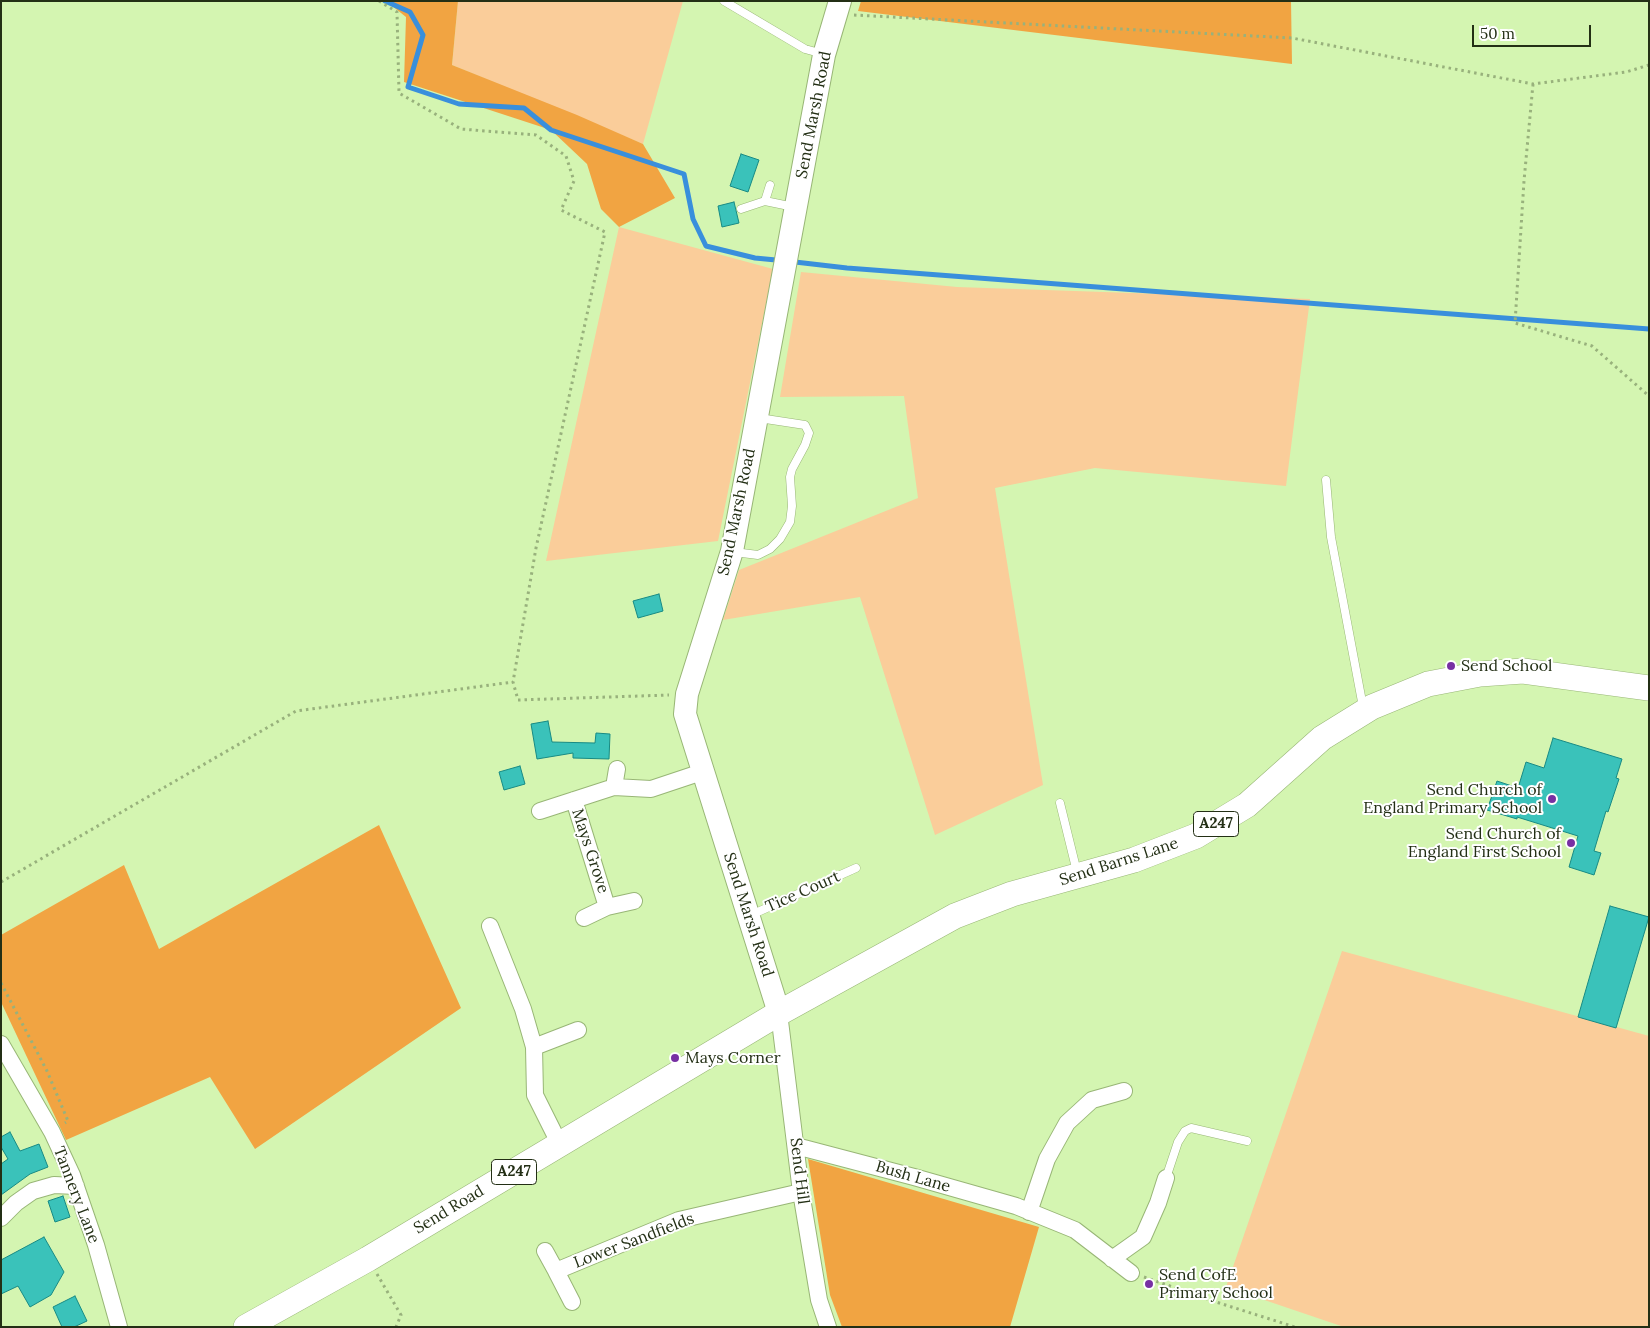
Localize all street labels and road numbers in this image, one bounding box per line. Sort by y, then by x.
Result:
street label: Send Marsh Road [792,50,836,180]
street label: Send Marsh Road [714,447,760,577]
street label: Mays Grove [567,806,613,896]
road number: A247 [1194,812,1238,836]
street label: Send Barns Lane [1057,834,1181,890]
street label: Send Marsh Road [719,850,777,980]
street label: Tice Court [763,867,843,917]
street label: Send Hill [785,1137,813,1205]
street label: Tannery Lane [49,1144,103,1246]
street label: Bush Lane [873,1157,953,1197]
road number: A247 [492,1160,536,1184]
street label: Send Road [410,1182,488,1238]
street label: Lower Sandfields [571,1209,697,1273]

